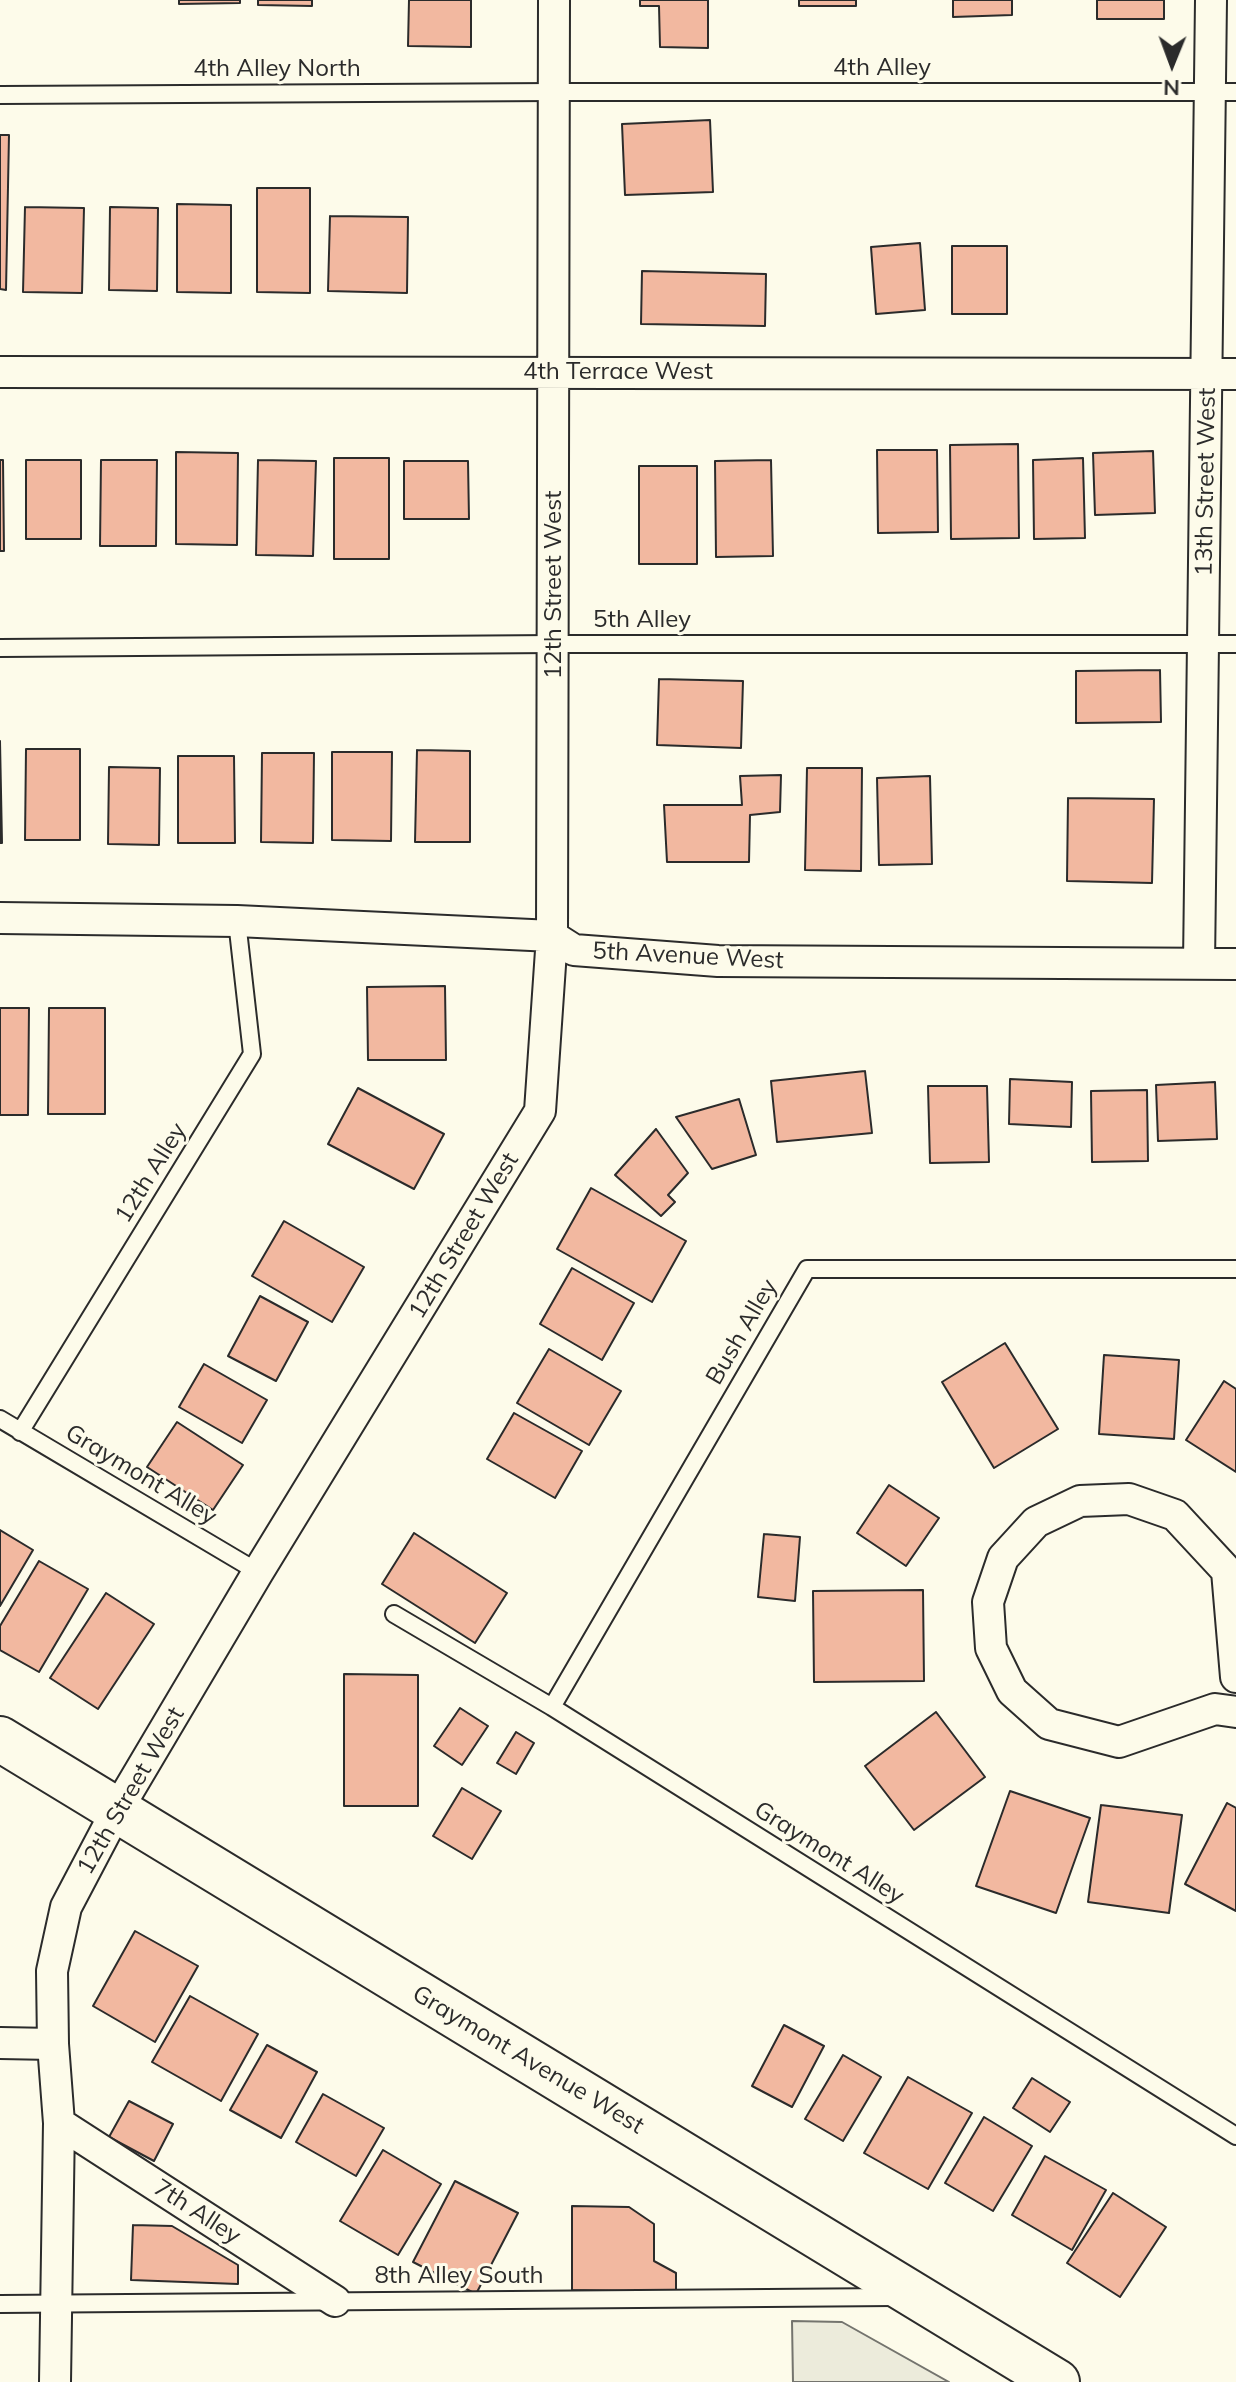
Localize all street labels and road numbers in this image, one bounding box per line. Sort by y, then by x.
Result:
street label: 4th Alley [833,54,931,82]
street label: 4th Alley North [193,55,361,83]
street label: 4th Terrace West [523,358,713,386]
street label: 13th Street West [1190,387,1222,577]
street label: 12th Street West [540,491,568,679]
street label: 5th Alley [593,606,691,634]
street label: 5th Avenue West [592,937,784,975]
street label: 12th Alley [109,1118,193,1228]
street label: 12th Street West [403,1148,525,1324]
street label: Bush Alley [700,1274,784,1390]
street label: Graymont Alley [60,1419,222,1531]
street label: 12th Street West [71,1702,191,1880]
street label: Graymont Alley [749,1795,909,1911]
street label: Graymont Avenue West [407,1979,649,2141]
street label: 7th Alley [148,2173,246,2251]
street label: 8th Alley South [374,2262,544,2290]

